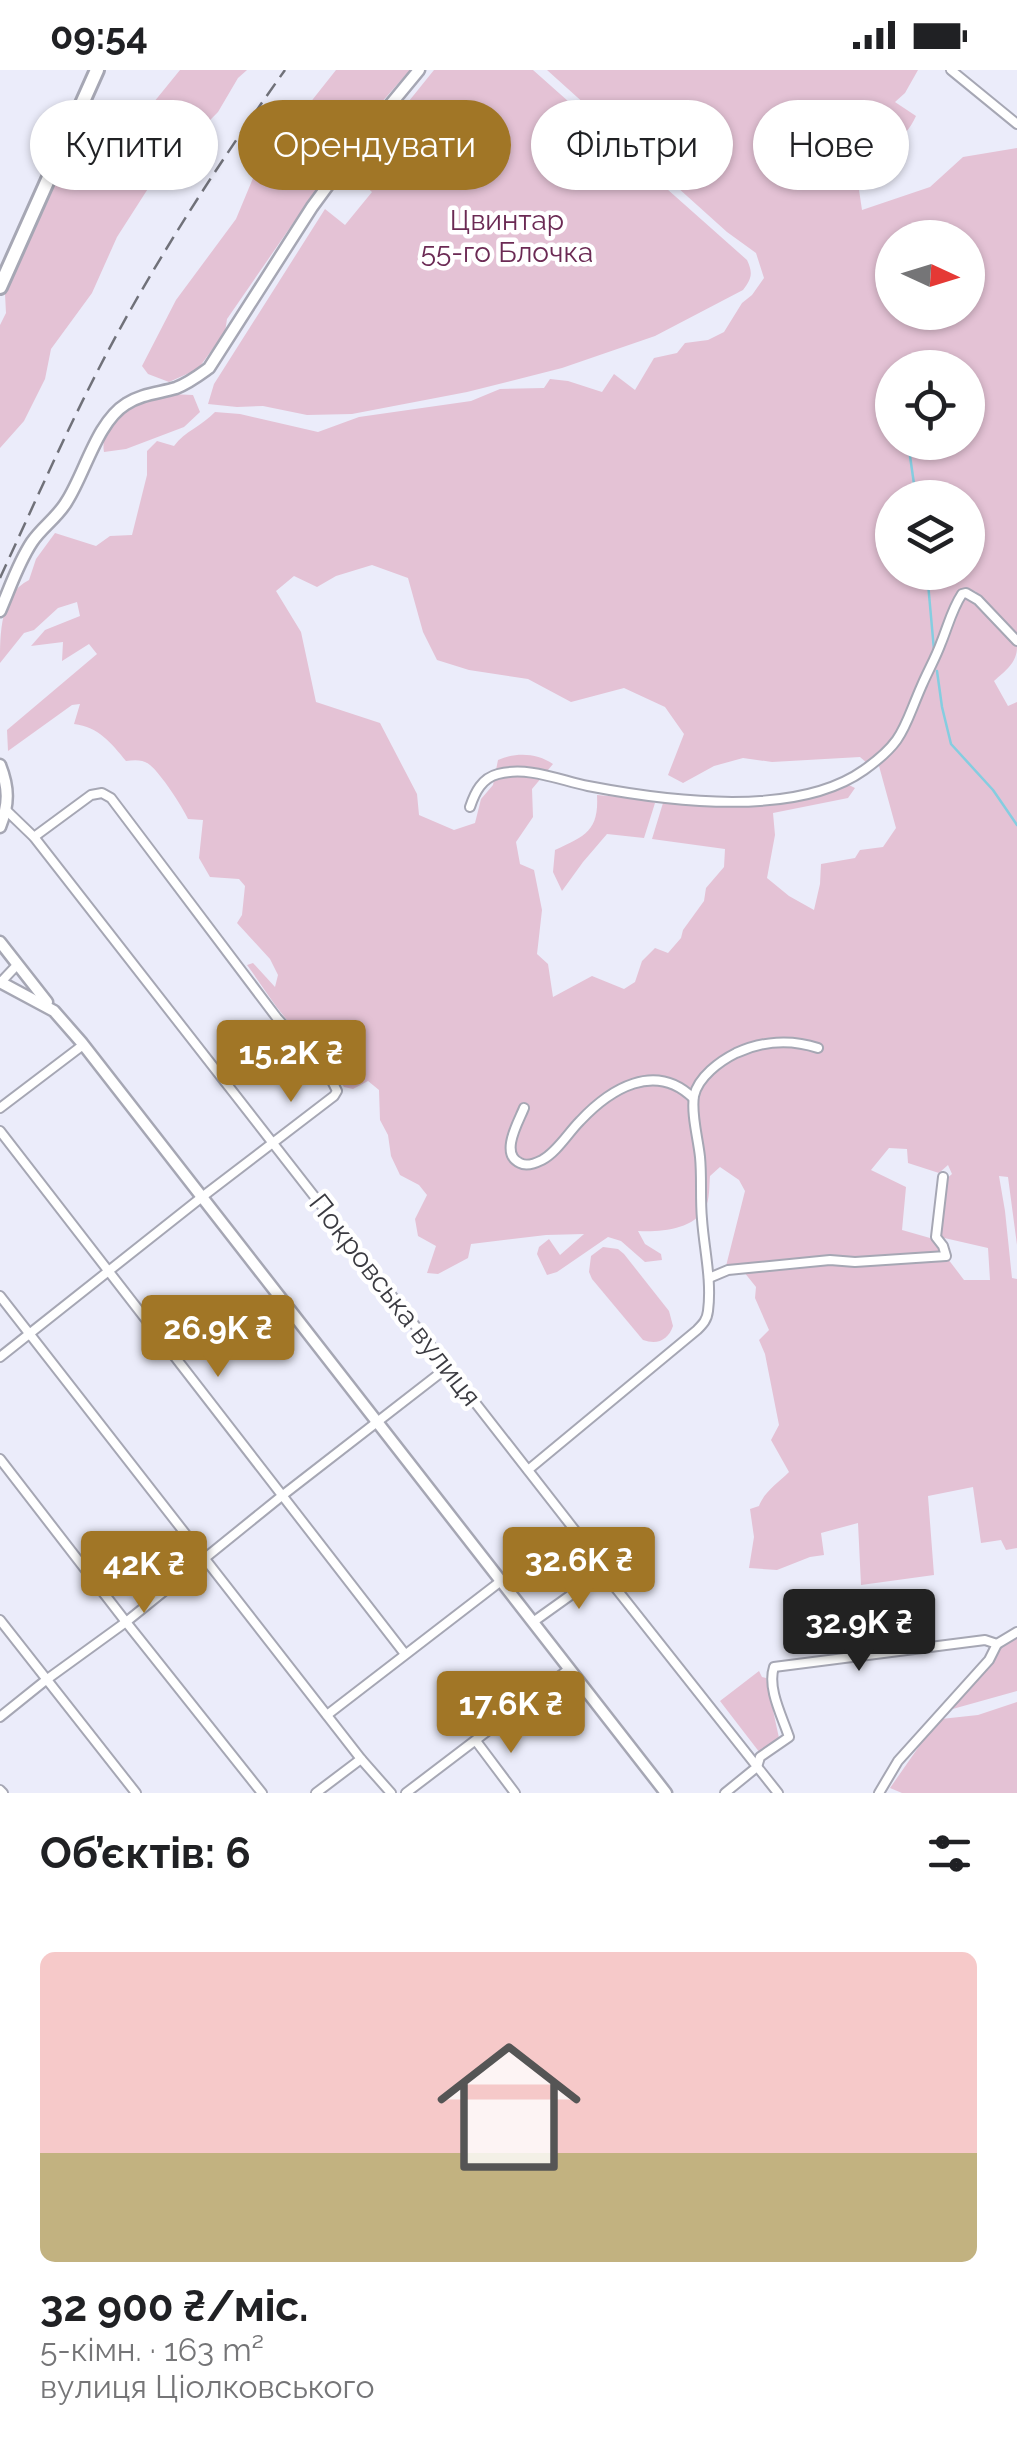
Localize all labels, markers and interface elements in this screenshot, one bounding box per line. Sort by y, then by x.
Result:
text: 09:54 [50,13,148,58]
chip: Купити [30,100,218,190]
chip: Орендувати [238,100,511,190]
chip: Фільтри [531,100,733,190]
chip: Нове [753,100,909,190]
park label: Цвинтар 55-го Блочка [421,204,593,269]
north arrow [875,220,985,330]
map controls [875,220,985,590]
button: locate [875,350,985,460]
button: layers [875,480,985,590]
pin: 15.2K ₴ [199,1020,383,1105]
text: 15.2K ₴ [239,1034,343,1071]
street label: Покровська вулиця [302,1188,488,1412]
pin: 26.9K ₴ [126,1295,310,1380]
text: 26.9K ₴ [163,1309,273,1346]
pin: 32.6K ₴ [487,1527,671,1612]
pin: 42K ₴ [74,1531,214,1616]
text: 32.6K ₴ [525,1541,633,1578]
text: 42K ₴ [103,1545,185,1582]
pin: 32.9K ₴ [767,1589,951,1674]
text: 32.9K ₴ [805,1603,913,1640]
pin: 17.6K ₴ [419,1671,603,1756]
text: 17.6K ₴ [459,1685,563,1722]
icon: filters [922,1826,977,1881]
text: Об’єктів: 6 [40,1829,251,1878]
icon: home [419,2017,599,2197]
text: 32 900 ₴/міс. [40,2282,309,2331]
text: 5-кімн. · 163 m² [40,2331,264,2368]
text: вулиця Ціолковського [40,2368,375,2405]

